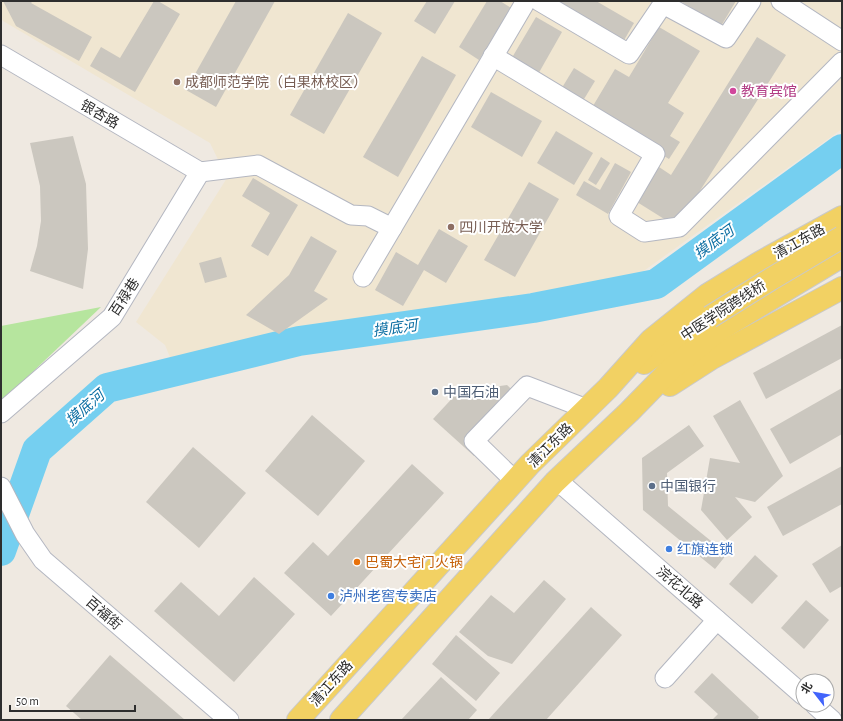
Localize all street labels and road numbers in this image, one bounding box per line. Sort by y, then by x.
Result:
street label: 银杏路 [78,97,122,131]
street label: 清江东路 [771,221,827,262]
street label: 百禄巷 [107,276,142,319]
street label: 中医学院跨线桥 [678,277,768,343]
street label: 清江东路 [525,420,575,470]
street label: 浣花北路 [654,563,706,611]
street label: 百福街 [83,594,124,633]
street label: 清江东路 [307,658,356,709]

